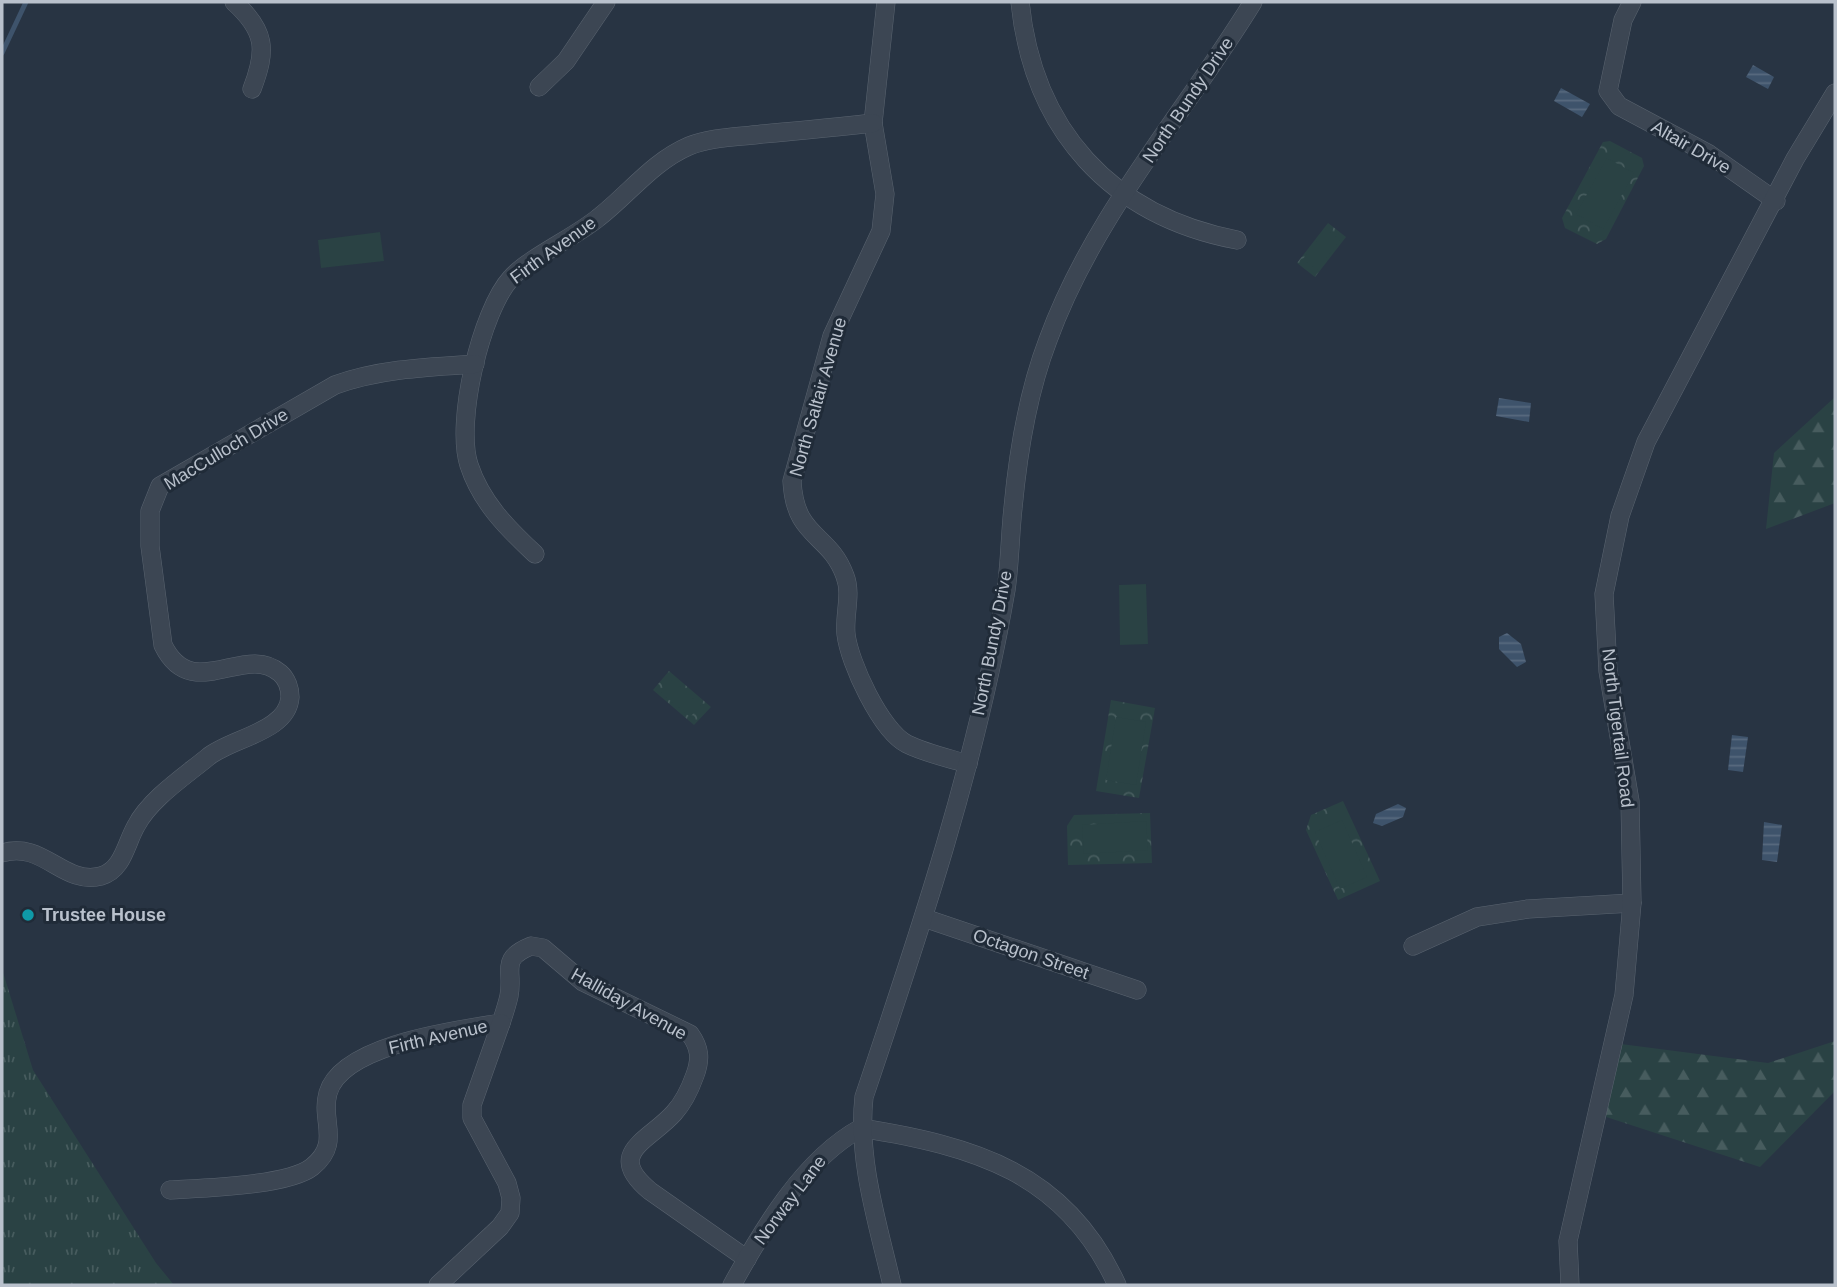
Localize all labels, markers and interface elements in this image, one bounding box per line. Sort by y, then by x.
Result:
street label: North Bundy Drive [1139,33,1237,167]
street label: Altair Drive [1648,116,1734,178]
street label: Firth Avenue [506,212,600,288]
street label: North Saltair Avenue [786,315,850,479]
street label: MacCulloch Drive [160,404,292,494]
street label: North Bundy Drive [968,569,1016,717]
street label: North Tigertail Road [1598,647,1638,809]
place label: Trustee House [42,905,166,925]
marker: Trustee House [20,907,36,923]
street label: Octagon Street [971,925,1091,983]
street label: Halliday Avenue [568,964,690,1044]
street label: Firth Avenue [387,1016,489,1058]
street label: Norway Lane [750,1152,830,1248]

